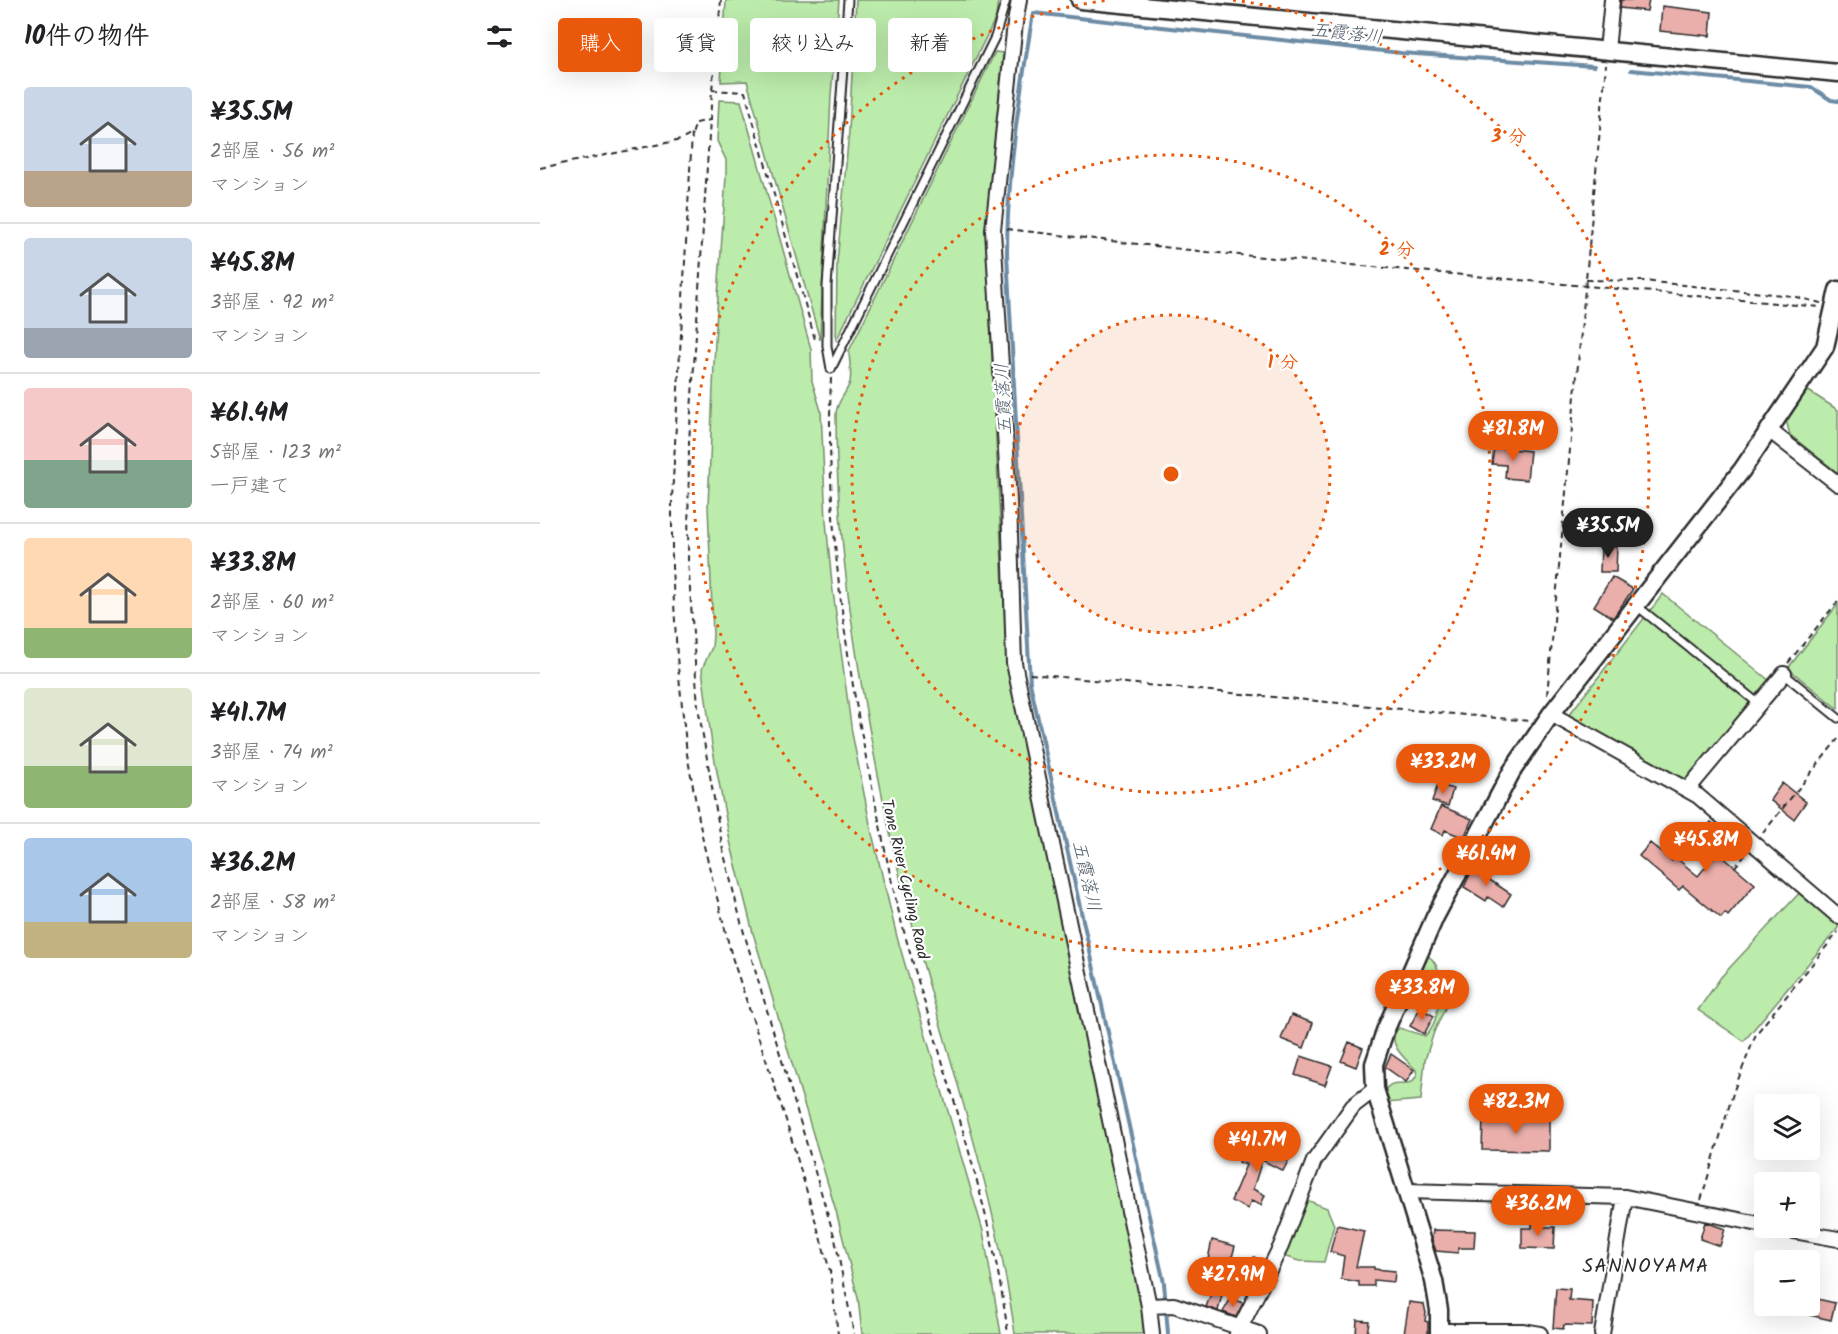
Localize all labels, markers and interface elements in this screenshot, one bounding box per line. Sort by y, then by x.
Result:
text: 10件の物件 [24,16,149,58]
water label: 五霞落川 [1310,16,1384,53]
chip: 購入 [558,18,642,72]
chip: 賃貸 [654,18,738,72]
chip: 絞り込み [750,18,876,72]
chip: 新着 [888,18,972,72]
icon: filters [483,20,516,53]
text: ¥35.5M [210,92,292,134]
icon: home [72,111,144,183]
text: 3 分 [1491,123,1526,152]
text: 2部屋 · 56 m² [210,136,334,168]
text: マンション [210,170,309,202]
text: 2 分 [1379,236,1415,265]
text: ¥45.8M [210,243,294,285]
icon: home [72,262,144,334]
text: 3部屋 · 92 m² [210,287,334,319]
text: マンション [210,321,309,353]
text: 1 分 [1268,349,1298,378]
water label: 五霞落川 [988,362,1021,436]
text: ¥61.4M [210,393,288,435]
pin: ¥81.8M [1464,411,1562,462]
icon: home [72,412,144,484]
text: ¥81.8M [1482,414,1544,446]
text: 5部屋 · 123 m² [210,437,341,469]
centre of rings [1161,464,1181,484]
text: 一戸建て [210,471,290,503]
pin: ¥35.5M [1559,508,1657,559]
text: ¥35.5M [1576,511,1640,543]
text: ¥33.8M [210,543,296,585]
icon: home [72,562,144,634]
text: 2部屋 · 60 m² [210,587,334,619]
text: マンション [210,621,309,653]
text: ¥41.7M [210,693,286,735]
icon: home [72,712,144,784]
text: 3部屋 · 74 m² [210,737,333,769]
pin: ¥33.2M [1394,744,1492,795]
text: ¥33.2M [1410,747,1476,779]
text: マンション [210,771,309,803]
street label: Tone River Cycling Road [874,797,935,963]
pin: ¥45.8M [1657,822,1755,873]
text: ¥45.8M [1674,825,1738,857]
pin: ¥61.4M [1437,836,1535,887]
water label: 五霞落川 [1063,838,1108,915]
text: ¥61.4M [1456,839,1516,871]
text: ¥36.2M [210,843,295,885]
icon: home [72,862,144,934]
text: 2部屋 · 58 m² [210,887,335,919]
text: マンション [210,921,309,953]
pin: ¥33.8M [1373,970,1471,1021]
text: ¥33.8M [1389,973,1455,1005]
pin: ¥82.3M [1467,1084,1565,1135]
text: ¥82.3M [1483,1087,1549,1119]
map controls [1754,1094,1820,1316]
button: layers [1754,1094,1820,1160]
pin: ¥41.7M [1208,1122,1306,1173]
text: ¥41.7M [1228,1125,1286,1157]
button: + [1754,1172,1820,1238]
pin: ¥36.2M [1489,1186,1587,1237]
text: ¥36.2M [1505,1189,1571,1221]
button: − [1754,1250,1820,1316]
district label: SANNOYAMA [1582,1251,1710,1283]
pin: ¥27.9M [1184,1257,1282,1308]
text: ¥27.9M [1201,1260,1265,1292]

